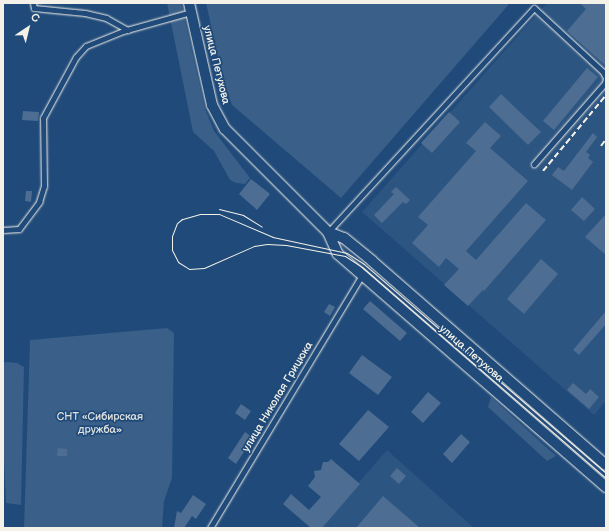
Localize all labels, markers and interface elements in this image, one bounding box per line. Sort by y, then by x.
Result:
north arrow [8,8,48,48]
text: С [28,10,42,25]
street label: улица Петухова [200,24,232,106]
street label: улица Петухова [436,323,506,385]
street label: улица Николая Грицюка [240,340,316,454]
park label: СНТ «Сибирская дружба» [57,411,143,437]

